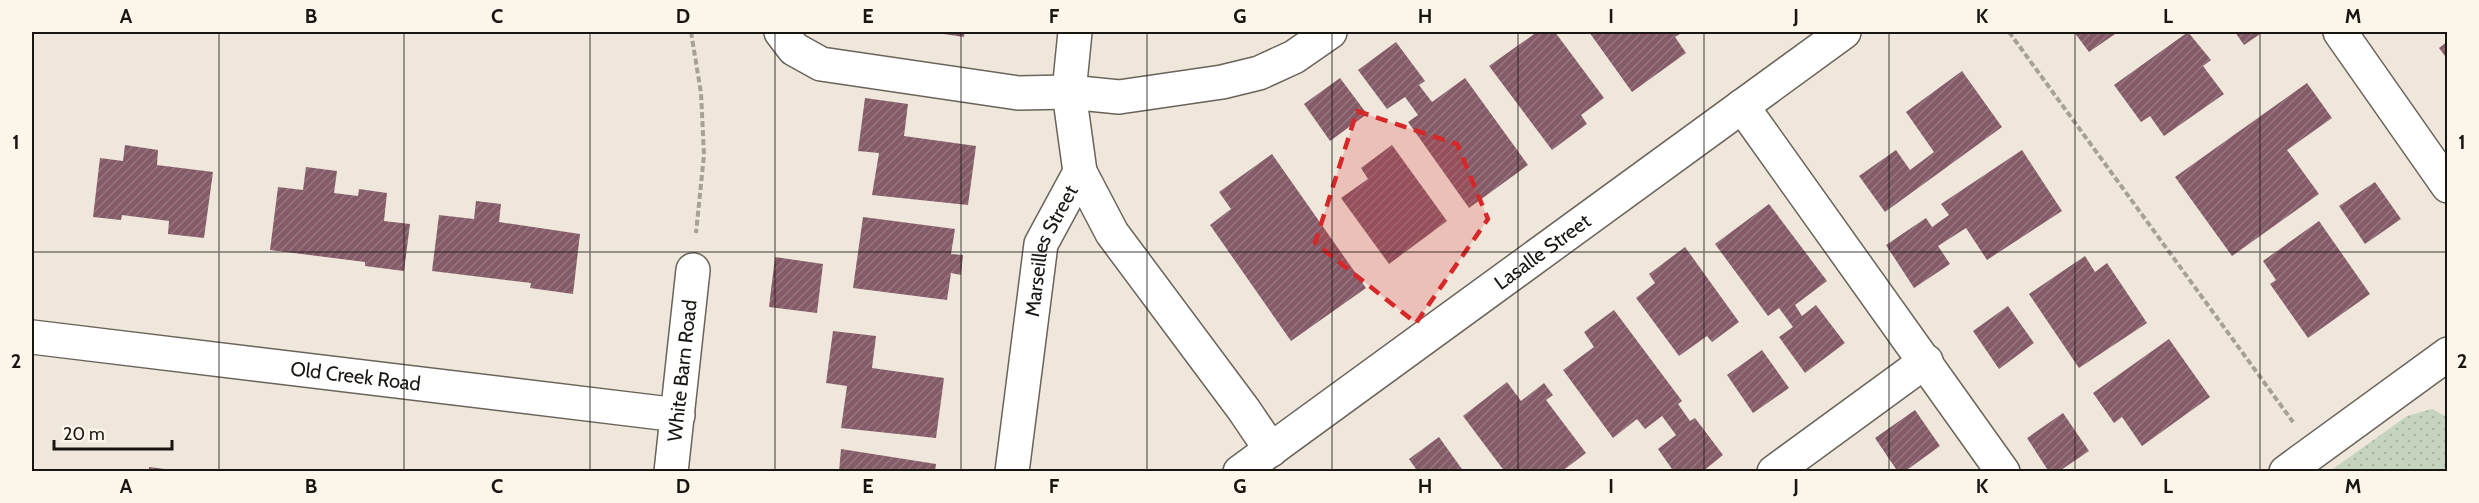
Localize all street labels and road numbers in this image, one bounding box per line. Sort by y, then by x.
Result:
street label: Marseilles Street [1020,180,1083,318]
street label: Lasalle Street [1490,209,1595,295]
street label: White Barn Road [662,299,702,443]
street label: Old Creek Road [289,356,422,396]

